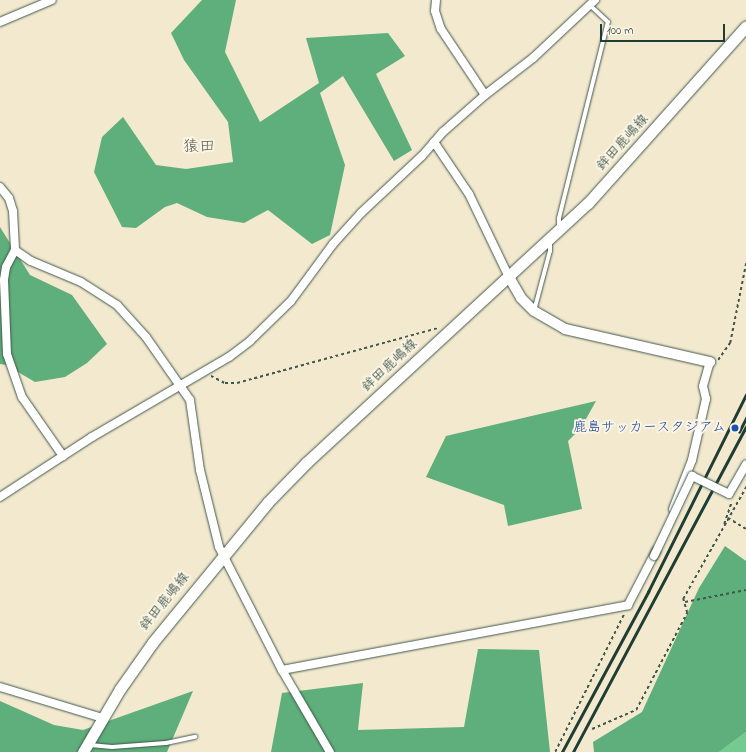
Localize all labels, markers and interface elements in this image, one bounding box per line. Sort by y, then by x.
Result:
scale bar [602,16,727,42]
text: 100 m [607,22,634,40]
street label: 鉾田鹿嶋線 [593,111,653,175]
district label: 猿田 [183,137,215,157]
street label: 鉾田鹿嶋線 [359,336,421,396]
place label: 鹿島サッカースタジアム [572,420,726,436]
marker: 鹿島サッカースタジアム [729,422,741,434]
street label: 鉾田鹿嶋線 [136,570,194,634]

